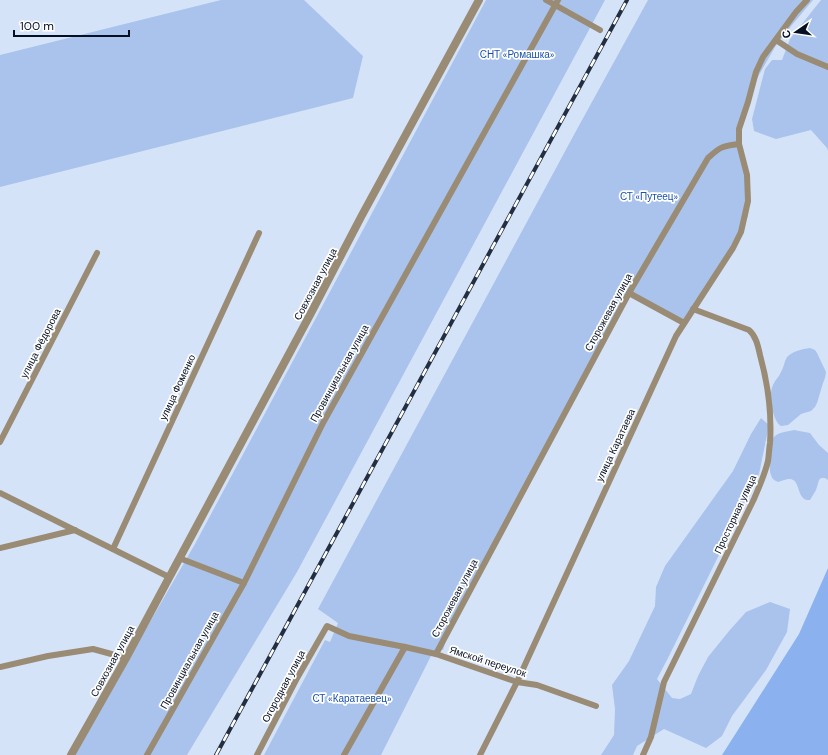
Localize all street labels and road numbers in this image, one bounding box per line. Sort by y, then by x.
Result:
street label: Совхозная улица [291,246,340,322]
street label: Сторожевая улица [582,271,635,353]
street label: улица Фёдорова [17,306,64,380]
street label: Провинциальная улица [307,322,372,424]
street label: улица Фоменко [156,352,199,422]
street label: улица Каратаева [593,406,638,484]
street label: Просторная улица [711,472,760,556]
street label: Сторожевая улица [428,556,481,640]
street label: Провинциальная улица [157,609,222,711]
street label: Совхозная улица [87,623,138,699]
street label: Ямской переулок [448,643,529,680]
street label: Огородная улица [259,647,308,725]

